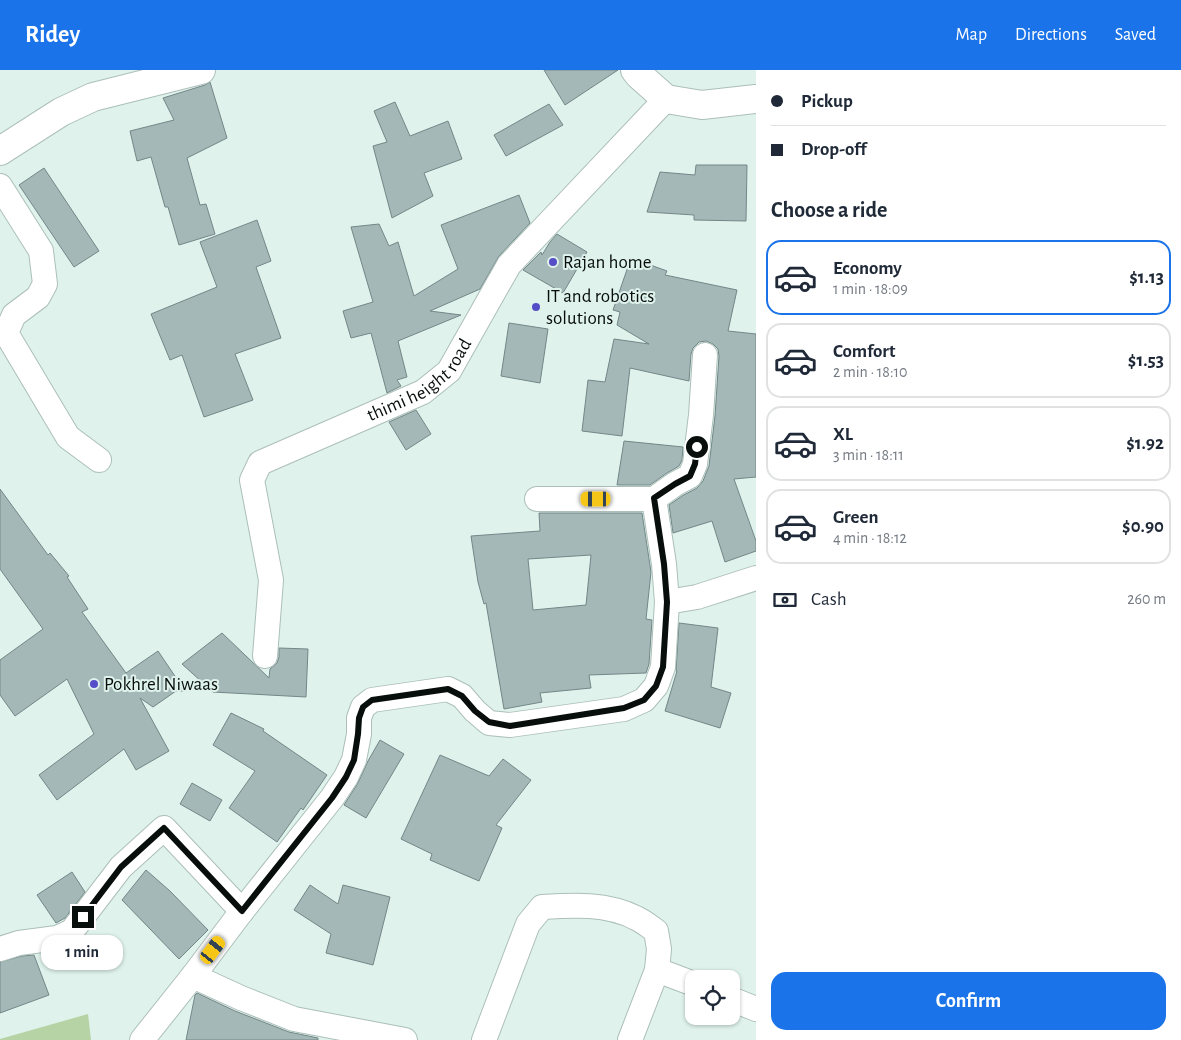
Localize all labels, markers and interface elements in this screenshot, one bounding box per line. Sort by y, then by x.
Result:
text: Ridey [25,23,80,47]
text: Map [956,26,987,44]
text: Directions [1015,26,1087,44]
text: Saved [1115,26,1156,44]
text: Pickup [801,92,853,111]
text: Drop-off [801,140,866,159]
text: Choose a ride [771,199,887,221]
place label: Rajan home [563,253,651,272]
icon: car [773,255,818,300]
marker: Rajan home [547,256,559,268]
text: Economy [833,259,902,278]
text: $1.13 [1129,268,1164,287]
text: 1 min · 18:09 [833,281,908,297]
place label: IT and robotics solutions [546,287,654,328]
marker: IT and robotics solutions [530,301,542,313]
street label: thimi height road [364,335,475,425]
icon: car [773,338,818,383]
text: Comfort [833,342,895,361]
text: $1.53 [1128,351,1164,370]
text: 2 min · 18:10 [833,364,908,380]
icon: car [773,421,818,466]
text: XL [833,425,853,444]
text: $1.92 [1126,434,1164,453]
route start [686,436,708,458]
text: 3 min · 18:11 [833,447,904,463]
car [581,492,611,507]
icon: car [773,504,818,549]
text: Green [833,508,879,527]
text: $0.90 [1122,517,1164,536]
text: 4 min · 18:12 [833,530,907,546]
icon: cash [771,586,799,614]
text: Cash [811,590,847,609]
text: 260 m [1127,591,1166,607]
place label: Pokhrel Niwaas [104,675,218,694]
marker: Pokhrel Niwaas [88,678,100,690]
route end [72,906,94,928]
callout: 1 min [42,934,124,970]
car [197,934,228,966]
text: 1 min [65,944,99,960]
map controls [685,970,740,1025]
button: locate [685,970,740,1025]
button: Confirm [771,972,1166,1030]

